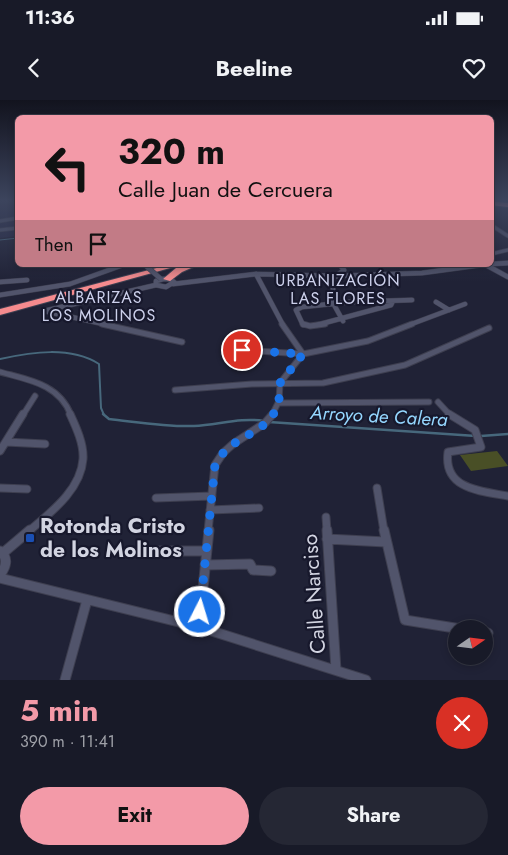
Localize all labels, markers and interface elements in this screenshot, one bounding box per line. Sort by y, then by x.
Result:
text: 11:36 [25,4,75,31]
text: Beeline [215,52,293,84]
icon: back [20,54,48,82]
icon: heart [460,54,488,82]
text: 320 m [118,127,225,177]
icon: left [35,135,100,200]
text: Calle Juan de Cercuera [118,173,333,205]
icon: arrive [84,230,112,258]
text: Then [35,231,74,258]
district label: URBANIZACIÓN LAS FLORES [275,269,401,310]
district label: ALBARIZAS LOS MOLINOS [42,286,156,327]
pin [221,329,263,371]
icon: arrive [228,336,256,364]
water label: Arroyo de Calera [309,399,449,433]
place label: Rotonda Cristo de los Molinos [40,511,186,565]
marker: Rotonda Cristo de los Molinos [24,532,36,544]
street label: Calle Narciso [295,533,333,655]
position arrow [173,585,225,637]
north arrow [448,620,492,665]
map controls [448,620,493,665]
text: 5 min [20,689,98,732]
button: close [436,697,488,749]
text: 390 m · 11:41 [20,730,115,753]
button: Exit [20,787,249,845]
button: Share [259,787,488,845]

